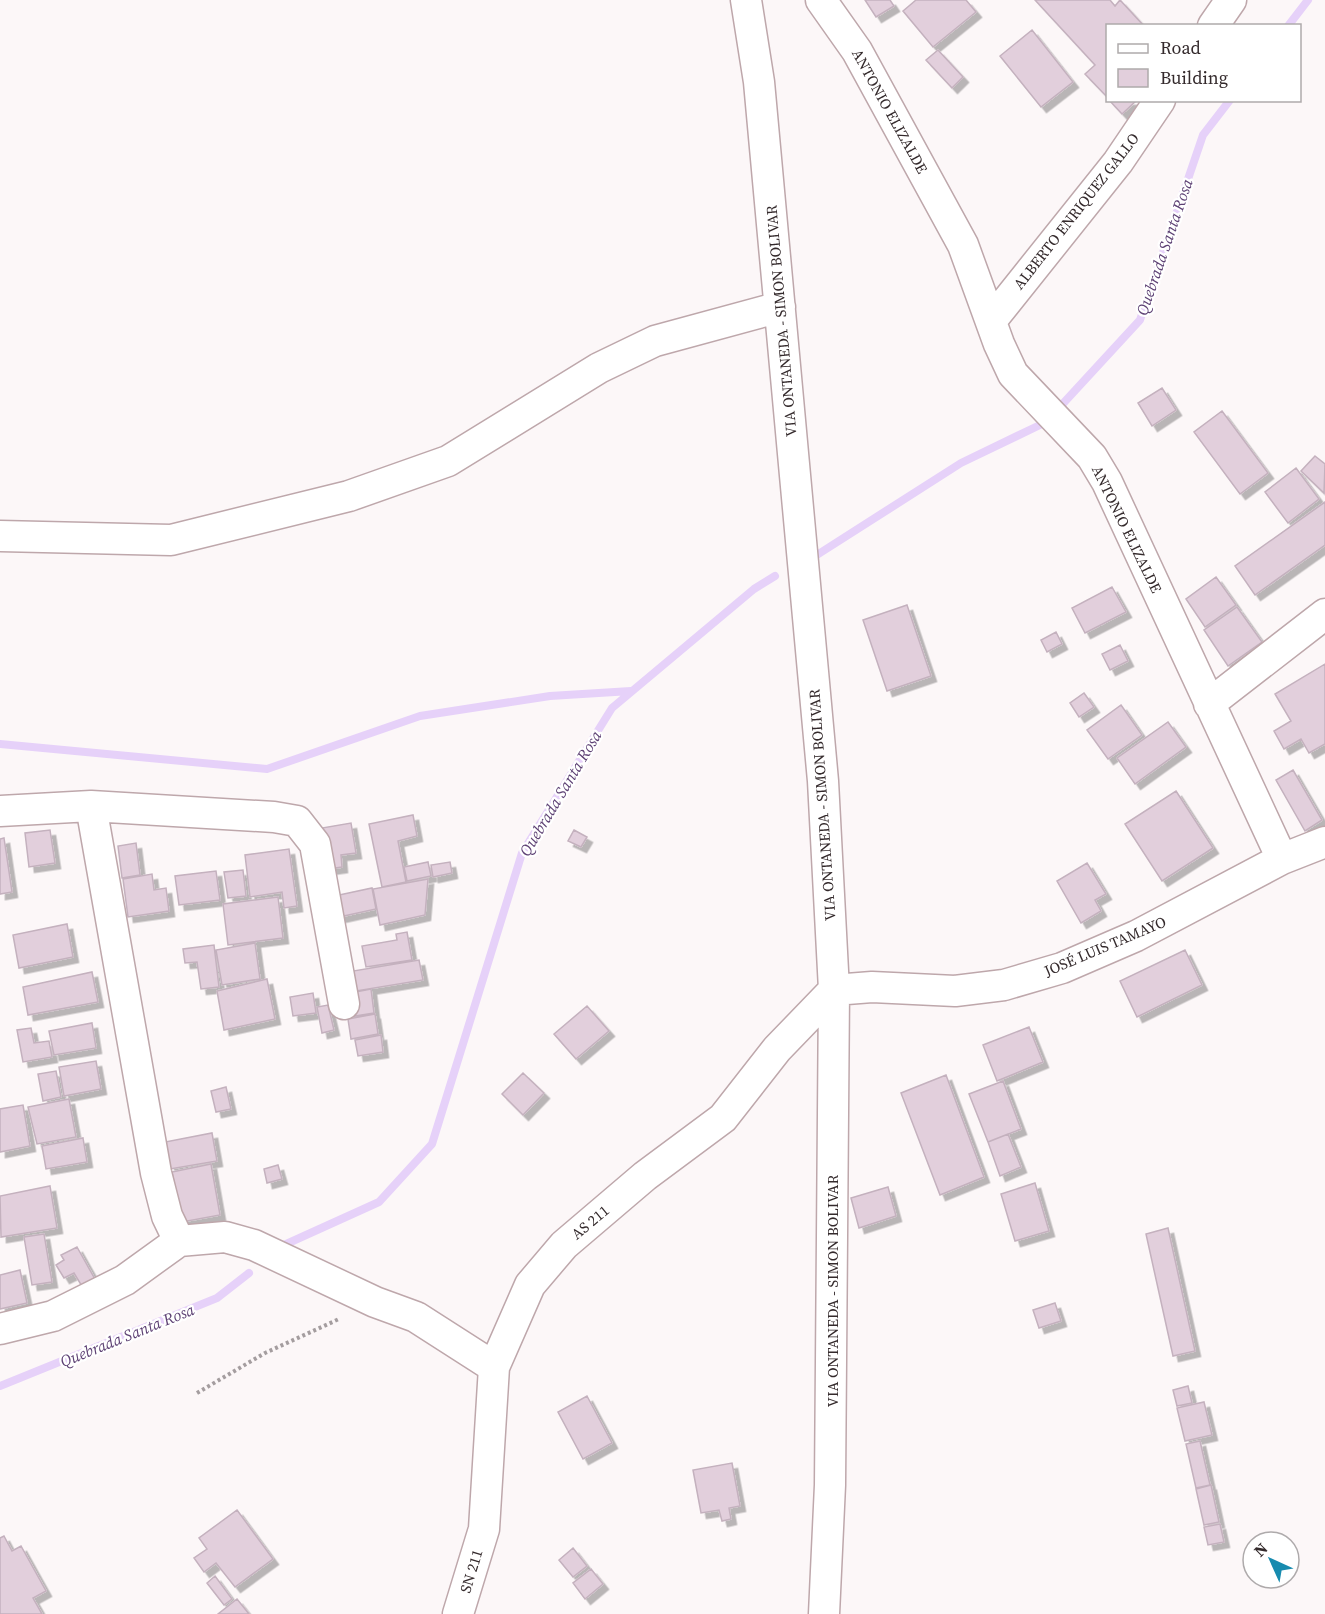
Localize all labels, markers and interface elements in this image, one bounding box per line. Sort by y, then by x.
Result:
legend [1106,24,1301,102]
text: Road [1160,35,1201,60]
street label: ANTONIO ELIZALDE [847,45,933,177]
text: Building [1160,65,1228,90]
street label: ALBERTO ENRIQUEZ GALLO [1008,128,1144,294]
water label: Quebrada Santa Rosa [1130,175,1198,318]
street label: VIA ONTANEDA - SIMON BOLIVAR [760,204,802,438]
street label: ANTONIO ELIZALDE [1087,462,1167,596]
street label: VIA ONTANEDA - SIMON BOLIVAR [803,688,841,922]
water label: Quebrada Santa Rosa [514,725,607,860]
street label: JOSÉ LUIS TAMAYO [1040,911,1169,982]
street label: VIA ONTANEDA - SIMON BOLIVAR [822,1175,843,1407]
street label: AS 211 [567,1200,613,1244]
water label: Quebrada Santa Rosa [57,1298,198,1372]
north arrow [1241,1530,1301,1590]
text: N [1248,1537,1273,1561]
street label: SN 211 [454,1547,488,1595]

